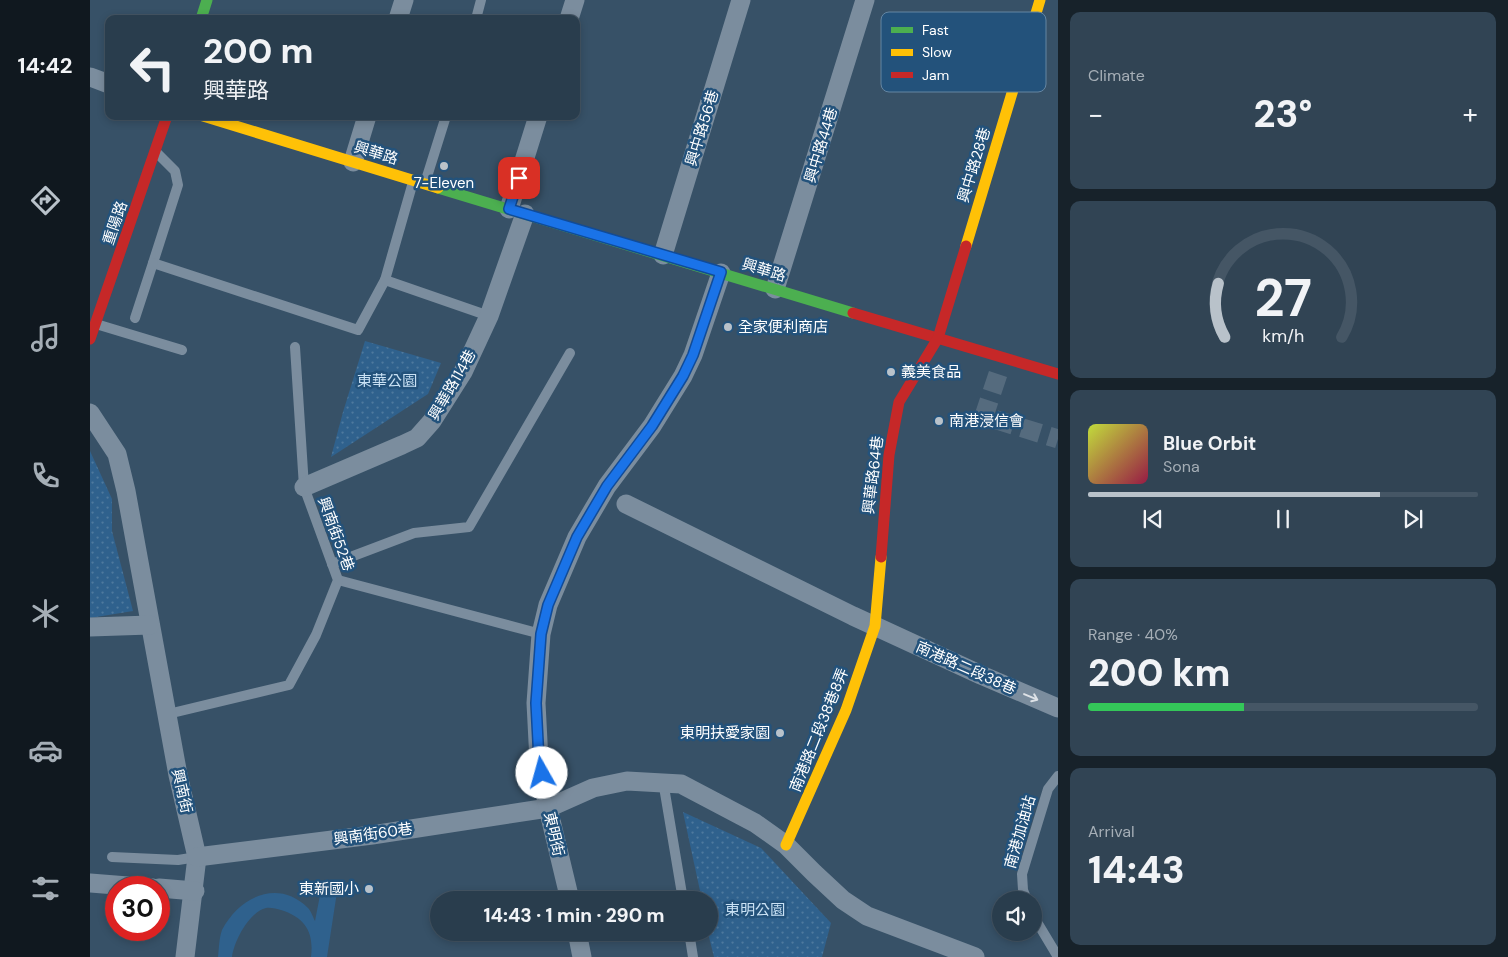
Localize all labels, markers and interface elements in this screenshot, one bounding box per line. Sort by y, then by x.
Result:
legend [881,12,1046,92]
text: Fast [922,21,949,39]
text: 200 m [203,28,314,74]
icon: left [120,35,185,100]
text: Slow [922,43,952,61]
text: 14:42 [18,51,72,80]
text: Climate [1088,65,1145,86]
text: Jam [922,66,949,84]
text: 興華路 [203,76,269,105]
street label: 興中路56巷 [681,88,723,168]
text: 23° [1254,89,1312,139]
text: − [1088,96,1103,133]
text: + [1463,96,1478,133]
street label: 興中路44巷 [800,105,842,185]
street label: 興中路28巷 [953,125,995,205]
street label: 興華路 [352,137,400,169]
pin [498,157,540,199]
marker: 7-Eleven [438,160,450,172]
icon: arrive [505,164,533,192]
place label: 7-Eleven [414,173,474,193]
icon: directions [28,183,63,218]
street label: 重陽路 [98,198,132,248]
street label: 興華路 [740,254,788,286]
text: 27 [1254,264,1312,332]
place label: 全家便利商店 [738,317,828,337]
icon: music [28,320,63,355]
marker: 全家便利商店 [722,321,734,333]
text: km/h [1262,324,1304,348]
street label: 興華路114巷 [424,346,480,424]
place label: 義美食品 [901,362,961,382]
marker: 義美食品 [885,366,897,378]
park label: 東華公園 [357,371,417,391]
place label: 南港浸信會 [949,411,1024,431]
marker: 南港浸信會 [933,415,945,427]
text: Blue Orbit [1163,431,1256,456]
street label: 興華路64巷 [858,435,888,515]
text: Sona [1163,456,1200,477]
icon: phone [28,458,63,493]
street label: 興南街52巷 [313,494,359,574]
icon: previous [1139,505,1167,533]
icon: pause [1269,505,1297,533]
icon: next [1399,505,1427,533]
icon: climate [28,596,63,631]
text: Range · 40% [1088,624,1178,645]
street label: 南港路二段38巷 [913,637,1019,699]
text: 200 km [1088,648,1231,698]
street label: 南港路二段38巷8弄 [785,665,853,795]
one-way arrow [1023,692,1038,702]
place label: 東明扶愛家園 [680,723,770,743]
marker: 東明扶愛家園 [774,727,786,739]
icon: car [28,733,63,768]
position arrow [515,746,567,798]
street label: 興南街 [167,767,197,815]
street label: 南港加油站 [1000,793,1040,871]
street label: 東明街 [539,810,569,858]
street label: 興南街60巷 [332,819,414,849]
text: Arrival [1088,821,1135,842]
text: 14:43 [1088,845,1185,895]
icon: filters [28,871,63,906]
speed limit sign: 30 [105,876,170,941]
place label: 東新國小 [299,879,359,899]
marker: 東新國小 [363,883,375,895]
map controls [992,891,1042,941]
button: sound [992,891,1042,941]
park label: 東明公園 [725,900,785,920]
text: 14:43 · 1 min · 290 m [484,903,664,928]

